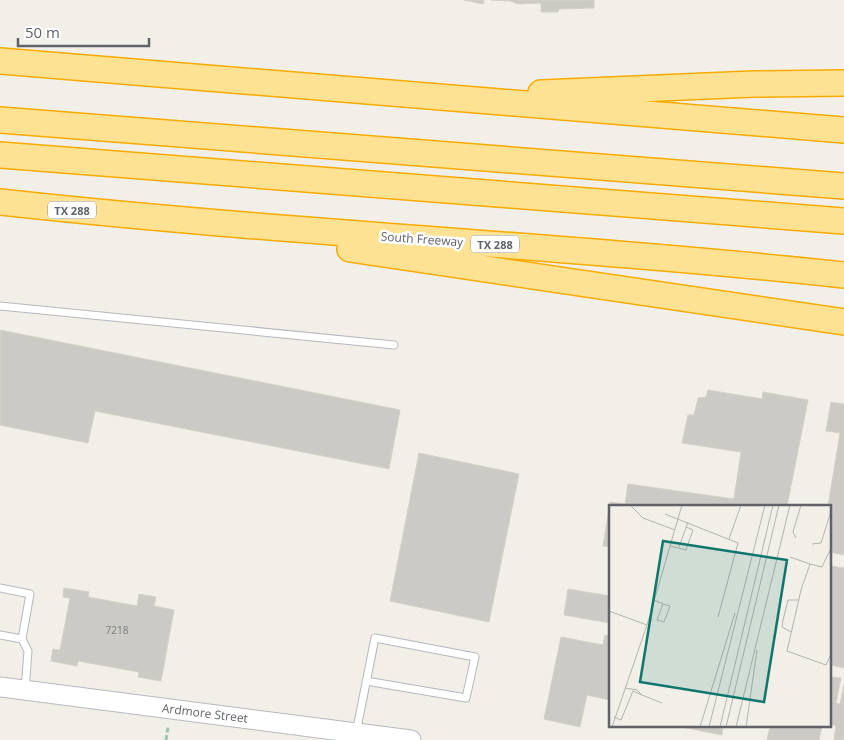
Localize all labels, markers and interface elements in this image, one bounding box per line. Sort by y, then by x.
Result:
scale bar [18,15,149,47]
text: 50 m [25,22,60,42]
road number: TX 288 [48,202,96,218]
street label: South Freeway [380,228,465,250]
road number: TX 288 [471,235,519,252]
inset map [609,505,832,728]
house number: 7218 [106,623,129,637]
street label: Ardmore Street [161,699,249,727]

